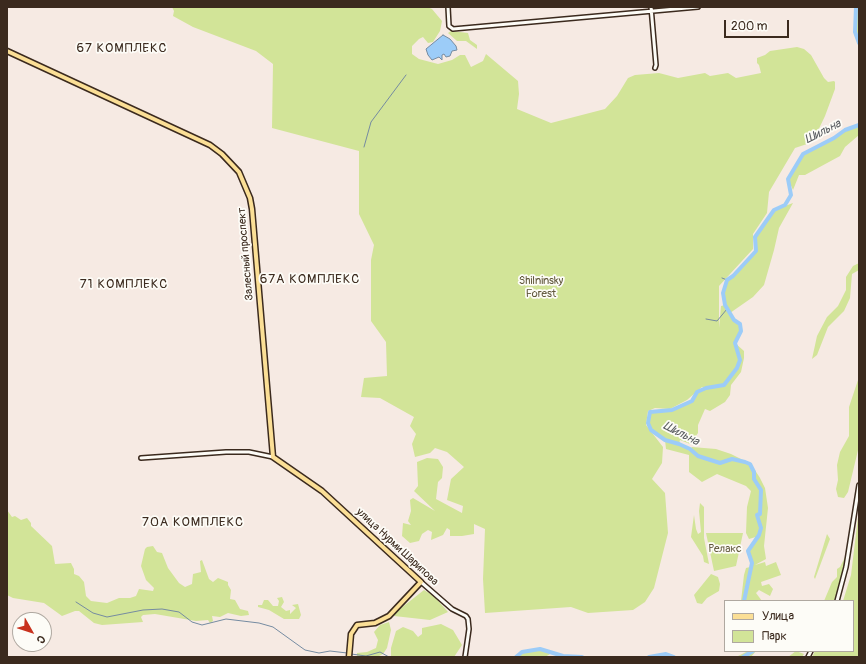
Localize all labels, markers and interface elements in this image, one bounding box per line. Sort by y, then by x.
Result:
scale bar [726,12,791,38]
text: 200 m [731,19,767,34]
district label: 67 КОМПЛЕКС [76,41,168,57]
water label: Шильна [803,117,843,147]
street label: Залесный проспект [235,207,257,301]
district label: 67А КОМПЛЕКС [260,272,360,288]
park label: Shilninsky Forest [519,274,563,300]
district label: 71 КОМПЛЕКС [80,277,168,293]
water label: Шильна [661,419,701,449]
street label: улица Нурми Шарипова [353,506,441,588]
district label: 70А КОМПЛЕКС [142,515,244,531]
park label: Релакс [708,542,742,556]
legend [724,600,854,652]
text: Улица [762,609,794,624]
north arrow [12,612,52,652]
text: Парк [762,629,787,644]
text: С [34,632,48,646]

